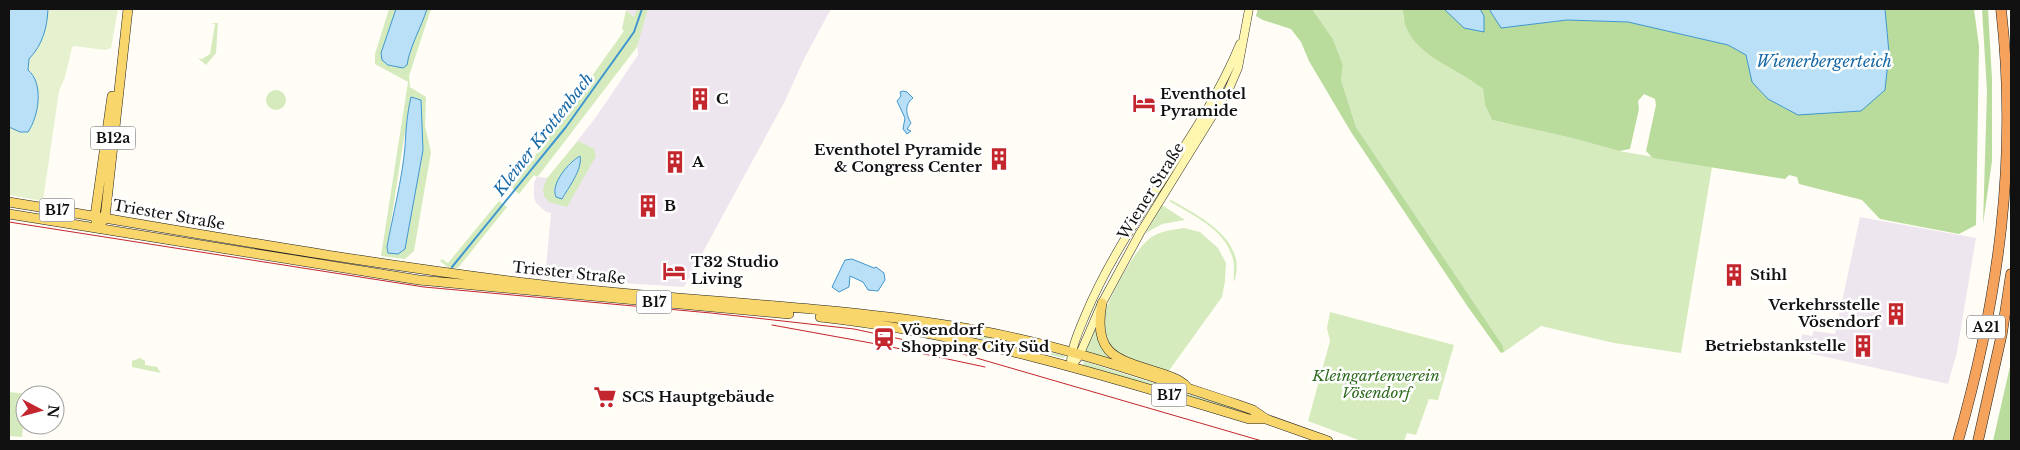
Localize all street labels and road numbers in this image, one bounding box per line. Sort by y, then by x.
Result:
road number: B12a [90,126,136,150]
street label: Wiener Straße [1113,139,1188,244]
street label: Triester Straße [112,195,227,234]
road number: B17 [40,198,74,222]
street label: Triester Straße [512,257,627,288]
road number: B17 [636,290,672,314]
road number: A21 [1967,316,2005,338]
road number: B17 [1152,384,1186,406]

